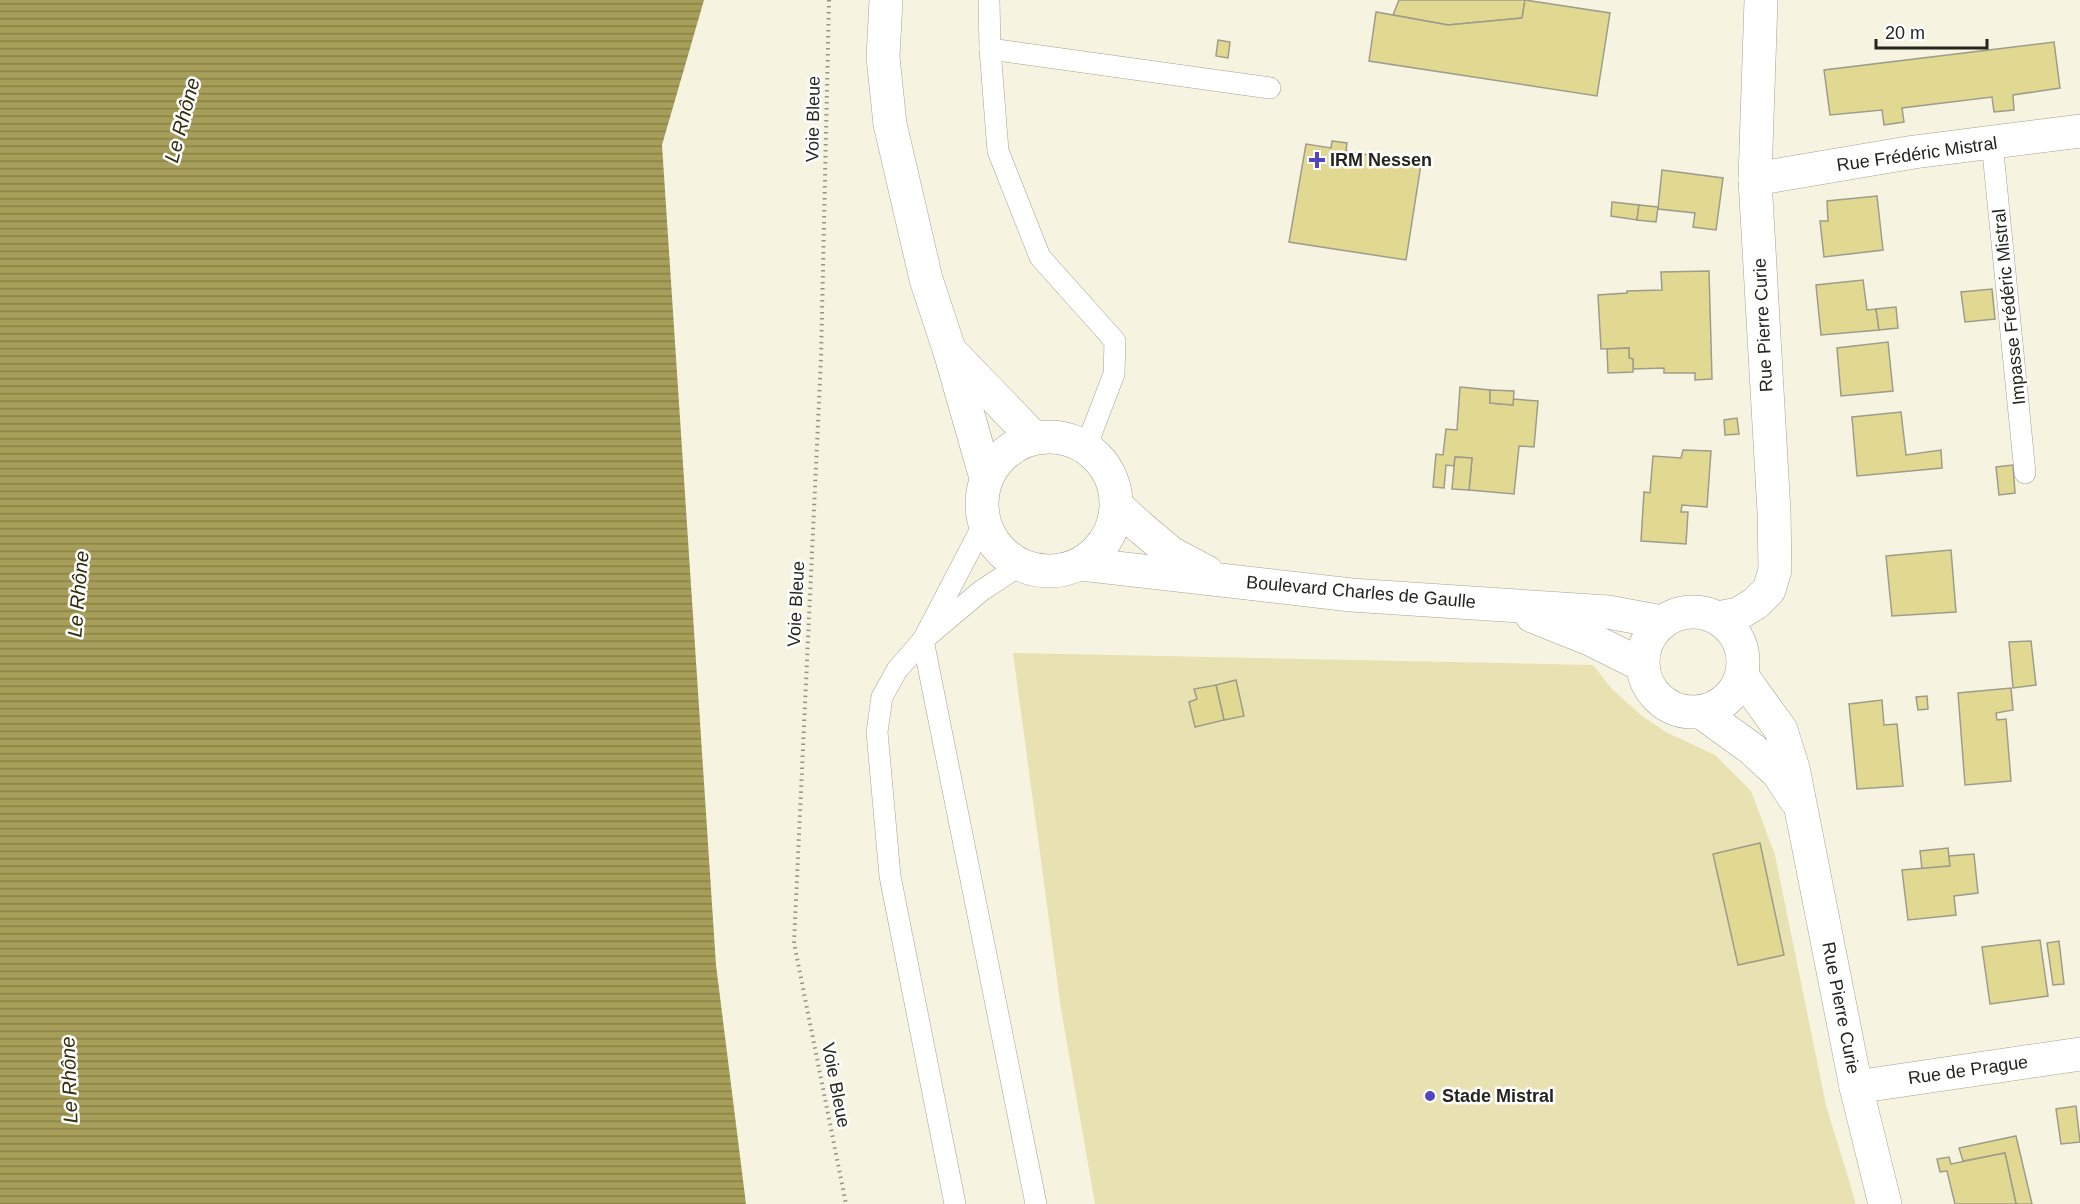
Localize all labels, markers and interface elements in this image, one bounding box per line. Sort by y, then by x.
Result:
scale bar [1876,12,1987,50]
text: 20 m [1885,23,1925,43]
water label: Le Rhône [160,75,204,165]
street label: Voie Bleue [802,76,824,162]
street label: Rue Frédéric Mistral [1835,133,1999,175]
place label: IRM Nessen [1330,150,1432,170]
marker: IRM Nessen [1308,151,1326,169]
street label: Impasse Frédéric Mistral [1989,208,2029,406]
street label: Rue Pierre Curie [1750,258,1776,392]
water label: Le Rhône [63,550,93,638]
street label: Voie Bleue [784,560,808,648]
street label: Boulevard Charles de Gaulle [1245,572,1477,612]
street label: Rue Pierre Curie [1818,940,1864,1076]
water label: Le Rhône [56,1036,82,1124]
street label: Voie Bleue [818,1041,854,1129]
street label: Rue de Prague [1907,1052,2029,1088]
place label: Stade Mistral [1442,1086,1554,1106]
marker: Stade Mistral [1423,1089,1437,1103]

